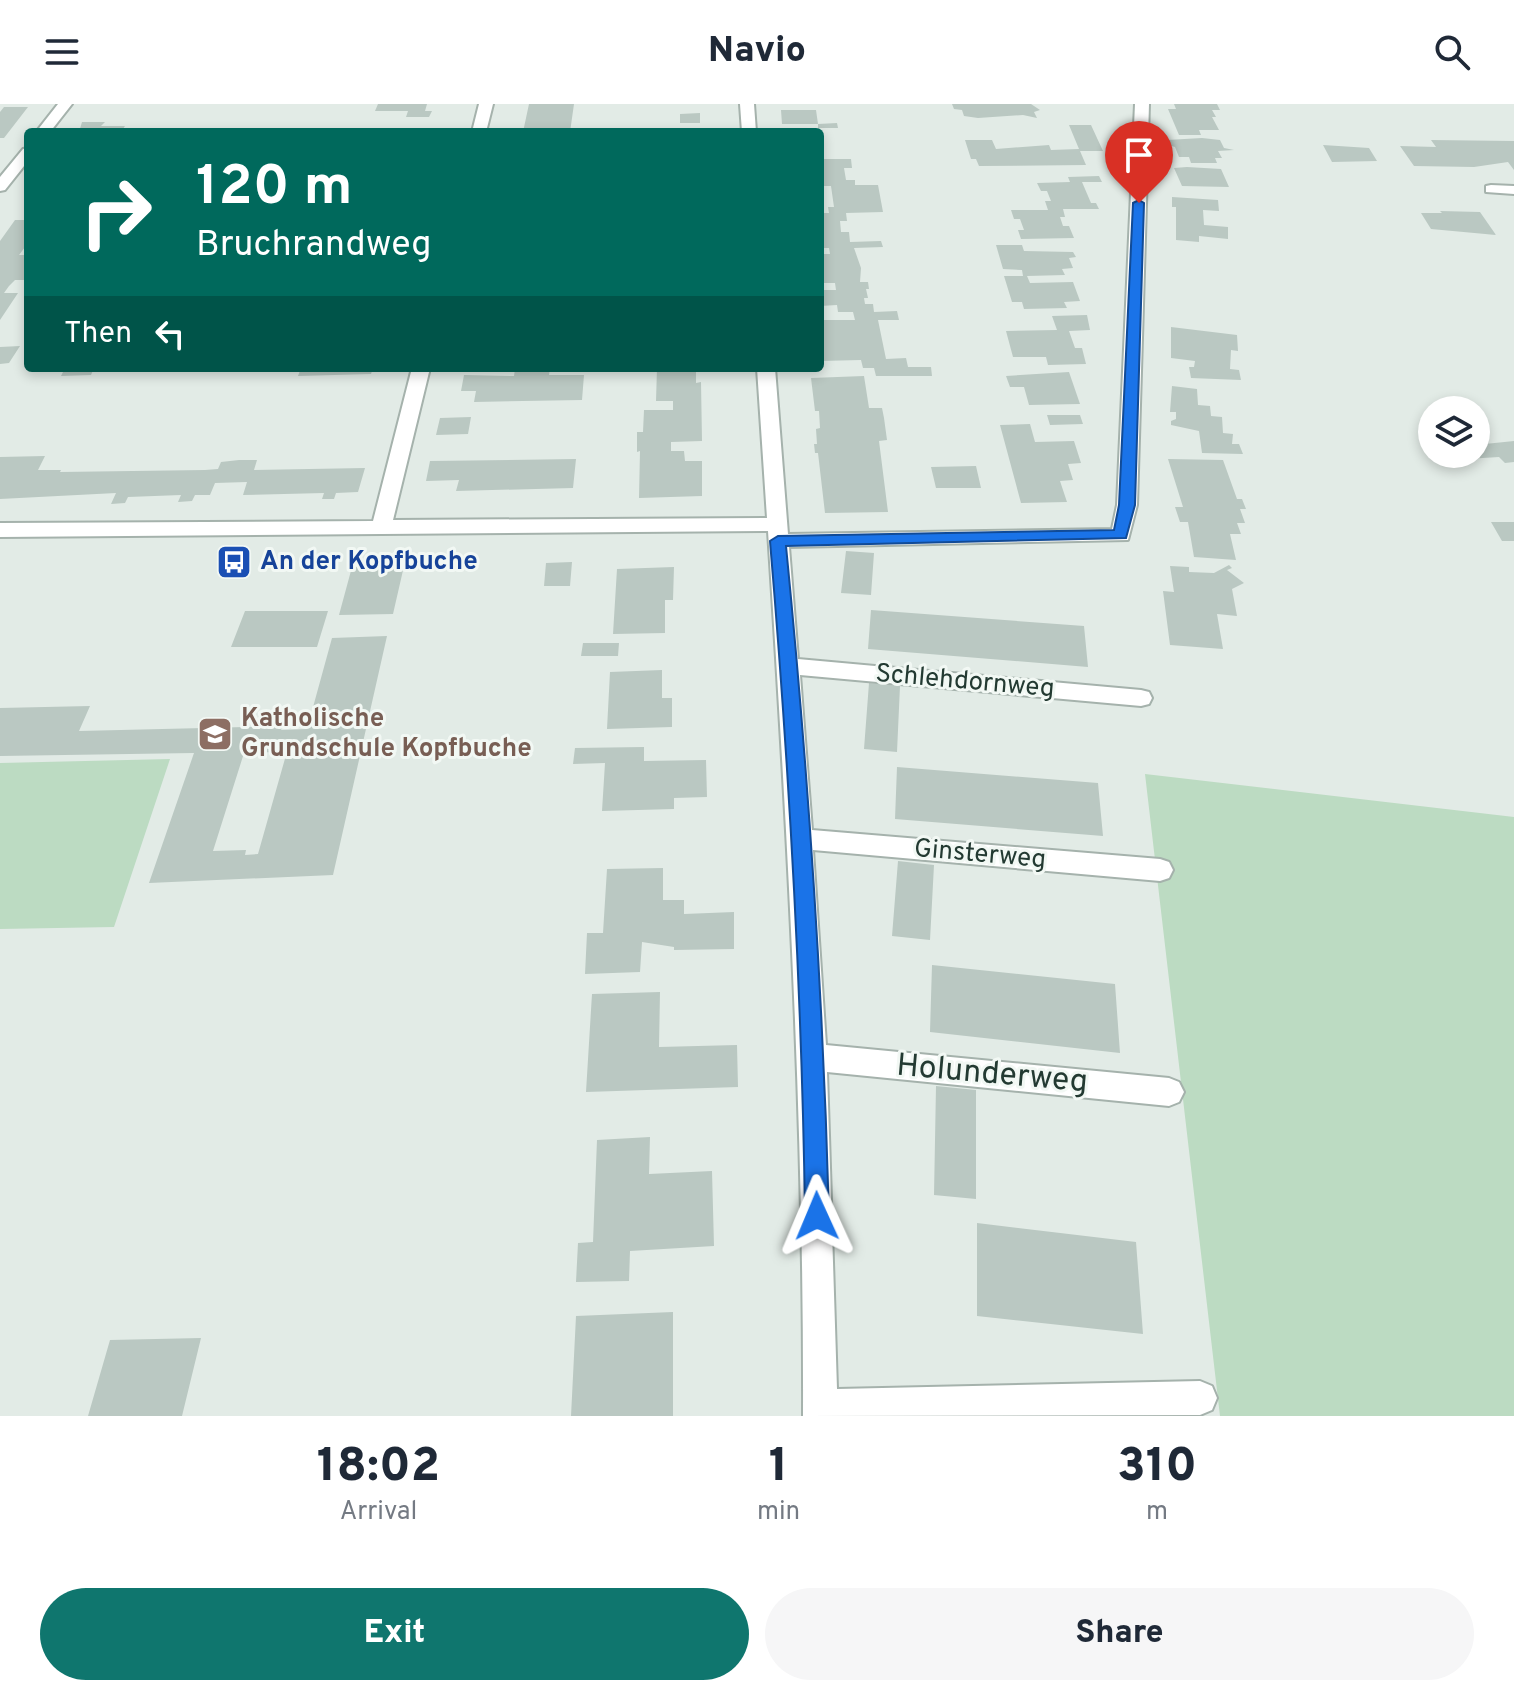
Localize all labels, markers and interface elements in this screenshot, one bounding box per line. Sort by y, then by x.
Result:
text: Navio [708,29,806,75]
icon: menu [40,30,84,74]
icon: search [1430,30,1474,74]
pin [1105,121,1173,203]
icon: arrive [1117,133,1161,177]
text: 120 m [196,154,353,224]
icon: right [64,160,168,264]
text: Bruchrandweg [196,223,432,269]
icon: left [148,312,192,356]
text: Then [64,316,132,353]
map controls [1418,396,1490,468]
button: layers [1418,396,1490,468]
bus stop icon: An der Kopfbuche [215,543,253,581]
place label: An der Kopfbuche [260,546,478,579]
street label: Schlehdornweg [874,658,1056,706]
place label: Katholische Grundschule Kopfbuche [241,703,532,766]
school or university icon: Katholische Grundschule Kopfbuche [196,715,234,753]
street label: Ginsterweg [913,833,1047,877]
street label: Holunderweg [895,1047,1089,1103]
position arrow [775,1174,859,1258]
text: 18:02 [317,1438,440,1498]
text: 1 [769,1438,788,1498]
text: 310 [1117,1438,1197,1498]
text: Arrival [340,1496,417,1529]
text: min [757,1496,800,1529]
text: m [1146,1496,1168,1529]
button: Exit [40,1588,749,1680]
button: Share [765,1588,1474,1680]

